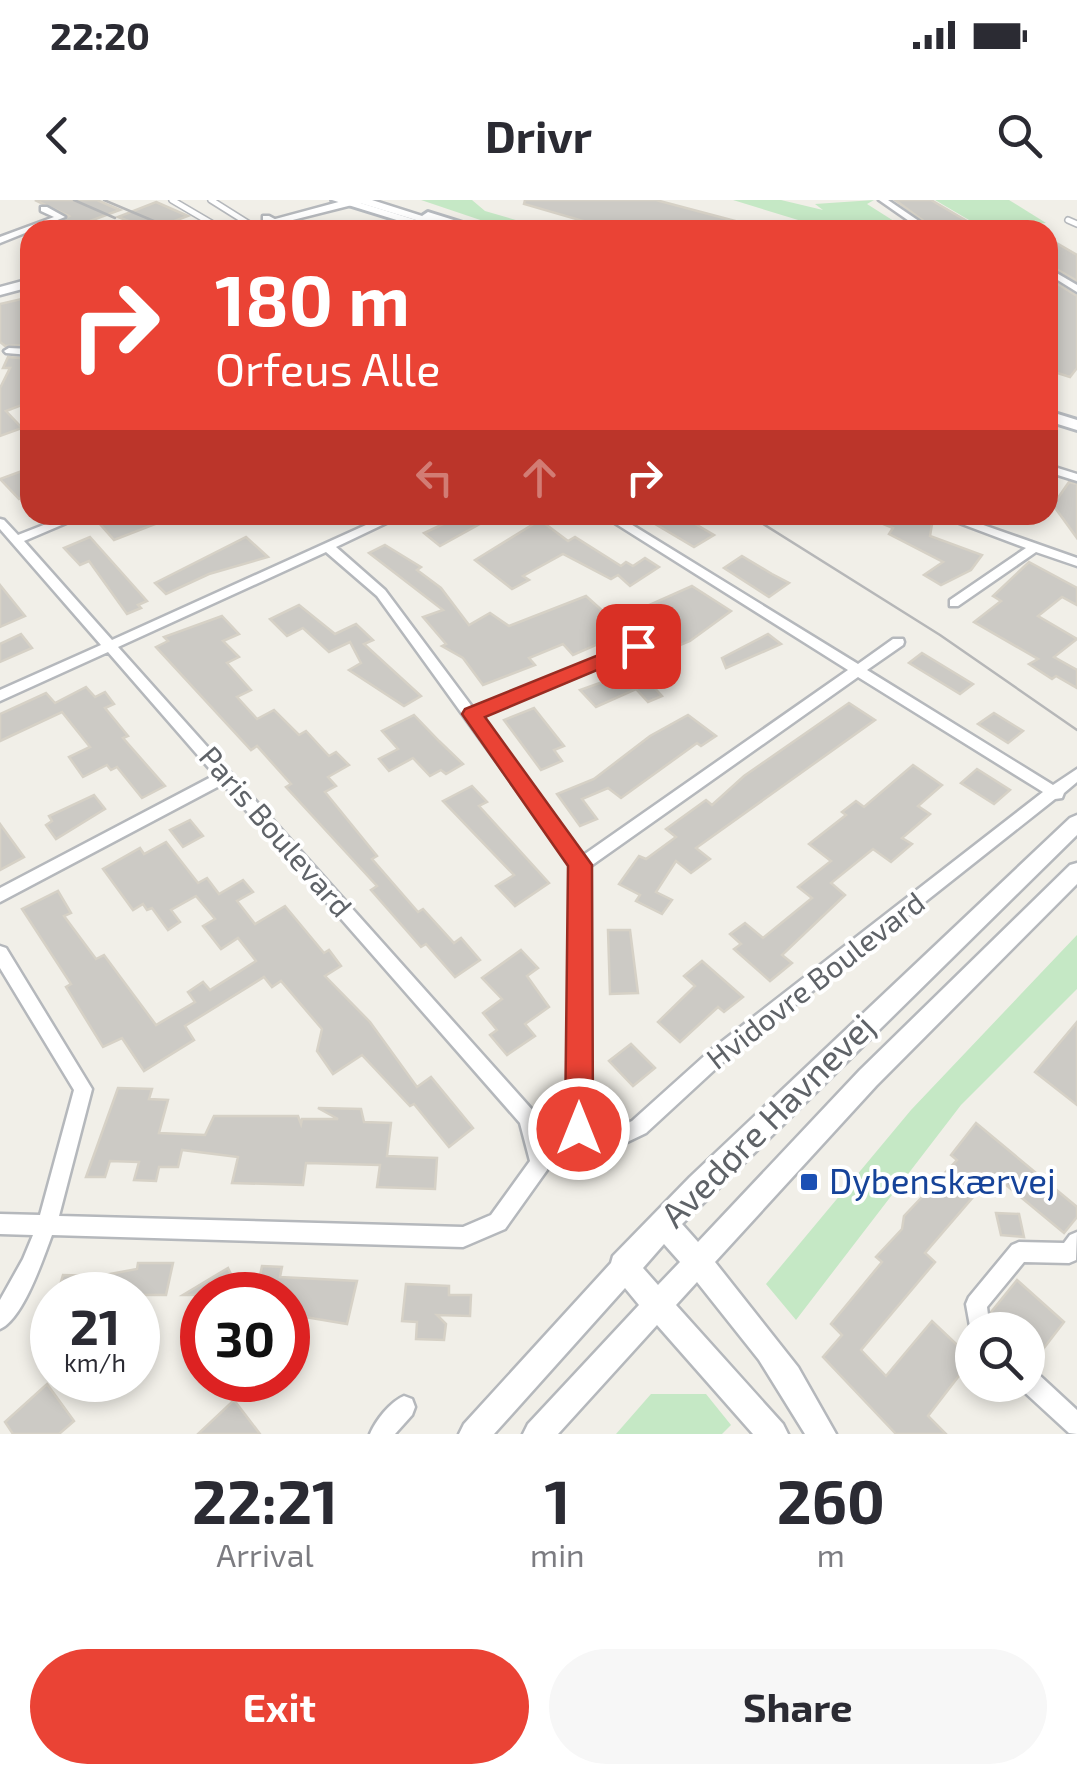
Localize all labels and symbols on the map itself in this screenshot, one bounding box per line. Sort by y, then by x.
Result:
pin [596,604,681,689]
street label: Paris Boulevard [193,738,360,923]
street label: Hvidovre Boulevard [699,883,931,1076]
street label: Avedøre Havnevej [651,1004,882,1235]
position arrow [527,1077,631,1181]
place label: Dybenskærvej [829,1159,1056,1201]
marker: Dybenskærvej [798,1171,820,1193]
speed limit sign: 30 [180,1272,310,1402]

